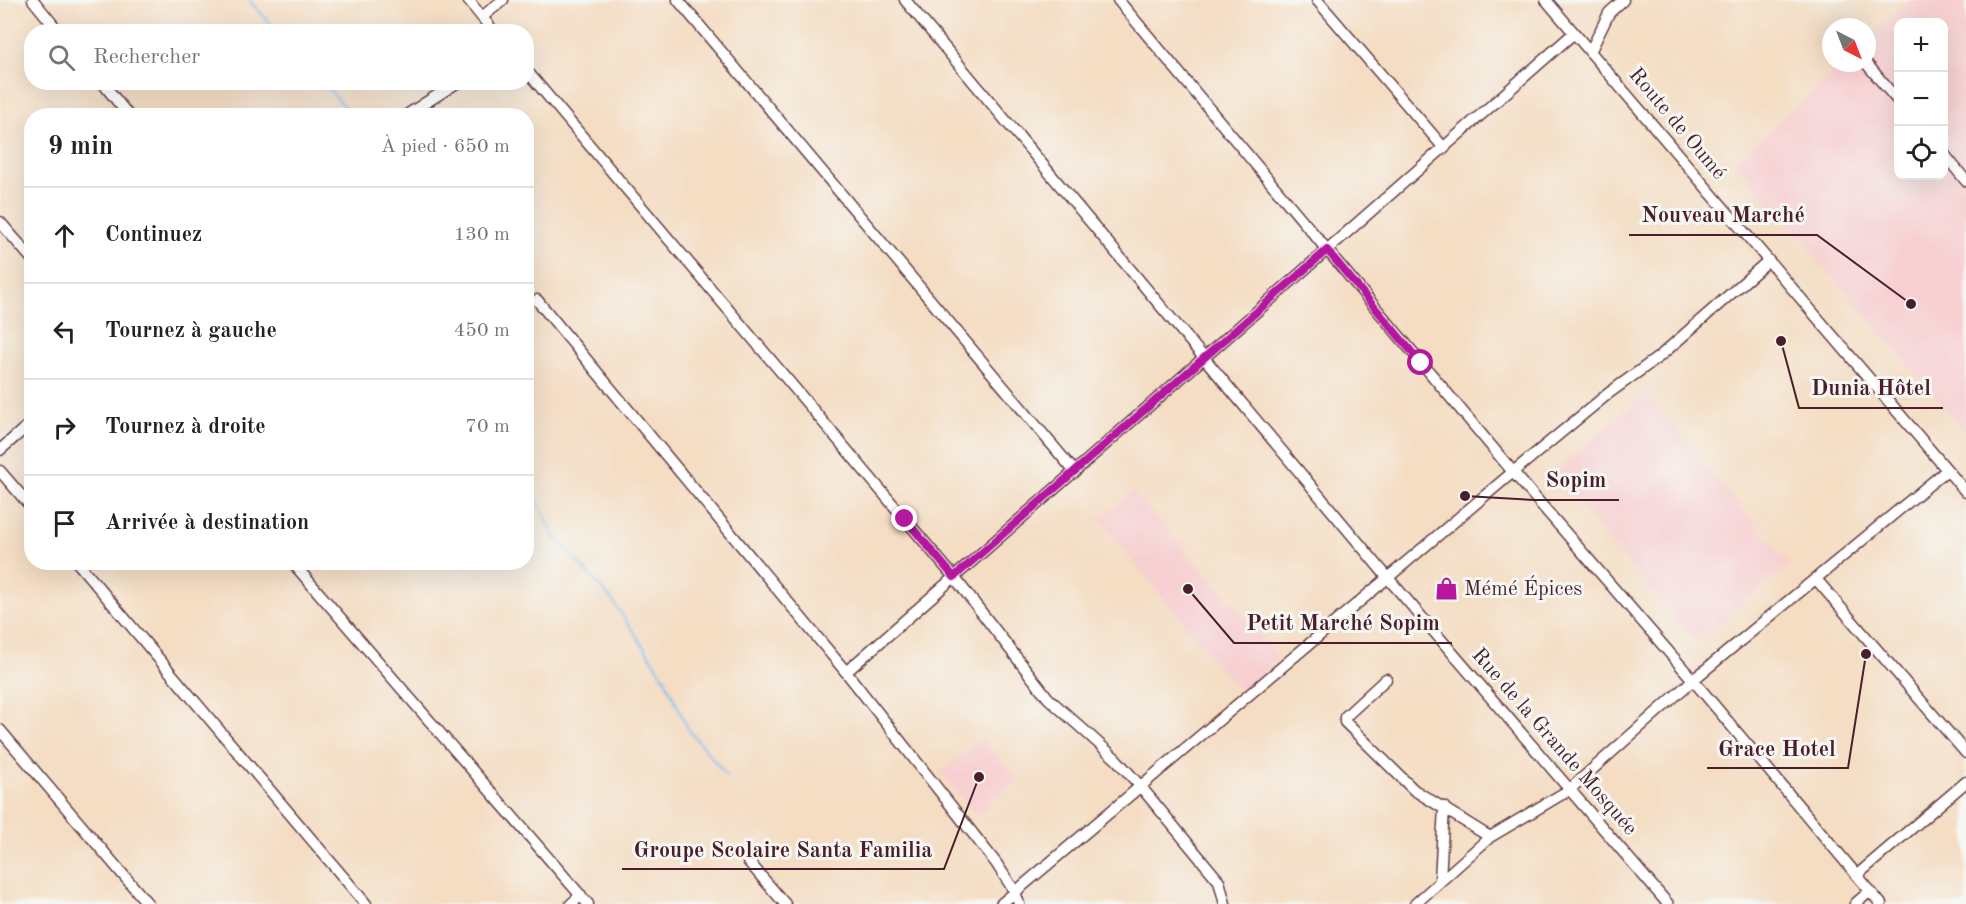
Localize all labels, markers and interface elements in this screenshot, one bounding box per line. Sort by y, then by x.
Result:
north arrow [1822,18,1876,72]
map controls [1894,18,1948,180]
button: + [1894,18,1948,72]
search box [24,24,534,90]
icon: search [45,41,78,74]
text: Rechercher [93,46,200,68]
street label: Route de Oumé [1625,64,1729,184]
button: − [1894,72,1948,126]
button: locate [1894,126,1948,180]
text: 9 min [48,134,113,160]
text: À pied · 650 m [381,137,510,157]
callout: Nouveau Marché [1629,195,1817,235]
text: Nouveau Marché [1641,205,1805,227]
icon: ahead [48,219,81,252]
text: Continuez [105,224,202,246]
text: 130 m [454,225,510,245]
icon: left [48,315,81,348]
text: Tournez à gauche [105,320,277,342]
text: 450 m [454,321,510,341]
route start [1407,349,1433,375]
callout: Dunia Hôtel [1799,368,1943,408]
text: Dunia Hôtel [1811,378,1931,400]
icon: right [48,411,81,444]
text: Tournez à droite [105,416,266,438]
text: 70 m [465,417,510,437]
callout: Sopim [1534,460,1619,500]
text: Sopim [1546,470,1606,492]
route end [891,505,917,531]
icon: arrive [48,507,81,540]
text: Arrivée à destination [105,512,309,534]
place label: Mémé Épices [1464,575,1582,600]
shop icon: Mémé Épices [1433,576,1459,602]
callout: Petit Marché Sopim [1234,603,1452,643]
text: Petit Marché Sopim [1246,613,1440,635]
street label: Rue de la Grande Mosquée [1467,644,1641,840]
callout: Grace Hotel [1707,728,1848,768]
text: Grace Hotel [1718,739,1836,761]
callout: Groupe Scolaire Santa Familia [622,829,944,869]
text: Groupe Scolaire Santa Familia [634,840,932,862]

